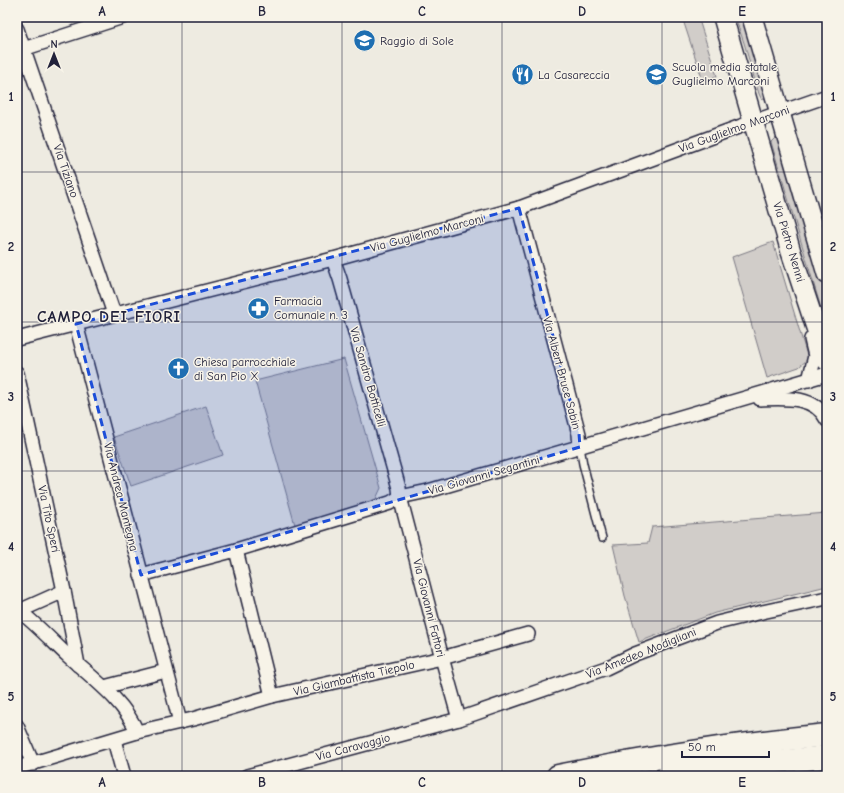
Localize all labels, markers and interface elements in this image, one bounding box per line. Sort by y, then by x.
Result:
text: A [98,4,106,19]
text: B [258,4,266,19]
text: C [418,4,426,19]
text: D [578,4,586,19]
text: E [738,4,746,19]
school or university icon: Raggio di Sole [351,28,377,54]
north arrow [34,34,74,74]
place label: Raggio di Sole [380,34,454,48]
text: N [50,38,58,51]
place label: Scuola media statale Guglielmo Marconi [672,60,777,88]
school or university icon: Scuola media statale Guglielmo Marconi [643,61,669,87]
restaurant icon: La Casareccia [509,62,535,88]
place label: La Casareccia [538,68,610,82]
text: 1 [8,89,14,104]
text: 1 [830,89,836,104]
street label: Via Guglielmo Marconi [677,102,791,156]
street label: Via Tiziano [50,143,82,199]
street label: Via Pietro Nenni [770,200,808,284]
street label: Via Guglielmo Marconi [369,211,485,255]
text: 2 [8,239,14,254]
text: 2 [830,239,836,254]
place label: Farmacia Comunale n. 3 [274,294,348,322]
pharmacy icon: Farmacia Comunale n. 3 [245,295,271,321]
district label: CAMPO DEI FIORI [37,308,181,326]
street label: Via Albert Bruce Sabin [540,315,584,431]
street label: Via Sandro Botticelli [347,325,389,429]
place label: Chiesa parrocchiale di San Pio X [194,355,296,383]
church icon: Chiesa parrocchiale di San Pio X [165,356,191,382]
text: 3 [8,389,14,404]
text: 3 [830,389,836,404]
street label: Via Andrea Mantegna [101,441,141,553]
street label: Via Giovanni Segantini [427,452,541,498]
street label: Via Tito Speri [35,484,63,554]
text: 4 [8,539,14,554]
text: 4 [830,539,836,554]
street label: Via Giovanni Fattori [410,557,448,659]
street label: Via Amedeo Modigliani [584,624,698,682]
street label: Via Giambattista Tiepolo [292,657,416,699]
text: 5 [8,689,15,704]
text: 5 [830,689,837,704]
street label: Via Caravaggio [314,730,392,764]
scale bar [682,733,769,759]
text: 50 m [688,740,716,754]
text: A [98,775,106,790]
text: B [258,775,266,790]
text: C [418,775,426,790]
text: D [578,775,586,790]
text: E [738,775,746,790]

